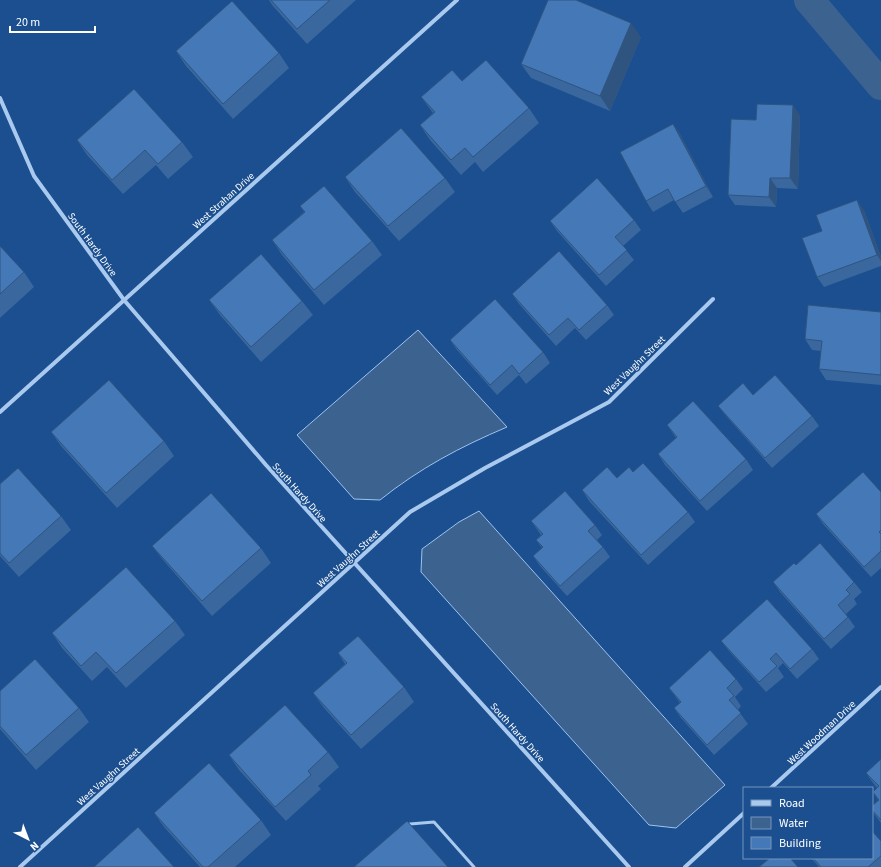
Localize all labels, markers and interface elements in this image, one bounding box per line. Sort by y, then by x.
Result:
scale bar [10,8,95,34]
text: 20 m [16,14,40,31]
street label: West Strahan Drive [190,169,258,232]
street label: South Hardy Drive [64,210,120,279]
street label: West Vaughn Street [601,332,669,399]
street label: South Hardy Drive [269,460,330,526]
street label: West Vaughn Street [314,526,384,591]
street label: West Woodman Drive [784,697,859,768]
street label: South Hardy Drive [487,700,548,766]
street label: West Vaughn Street [74,744,144,809]
legend [743,787,873,859]
text: Road [779,795,805,812]
text: Water [779,815,809,832]
north arrow [8,819,48,859]
text: Building [779,835,821,852]
text: N [27,838,42,854]

